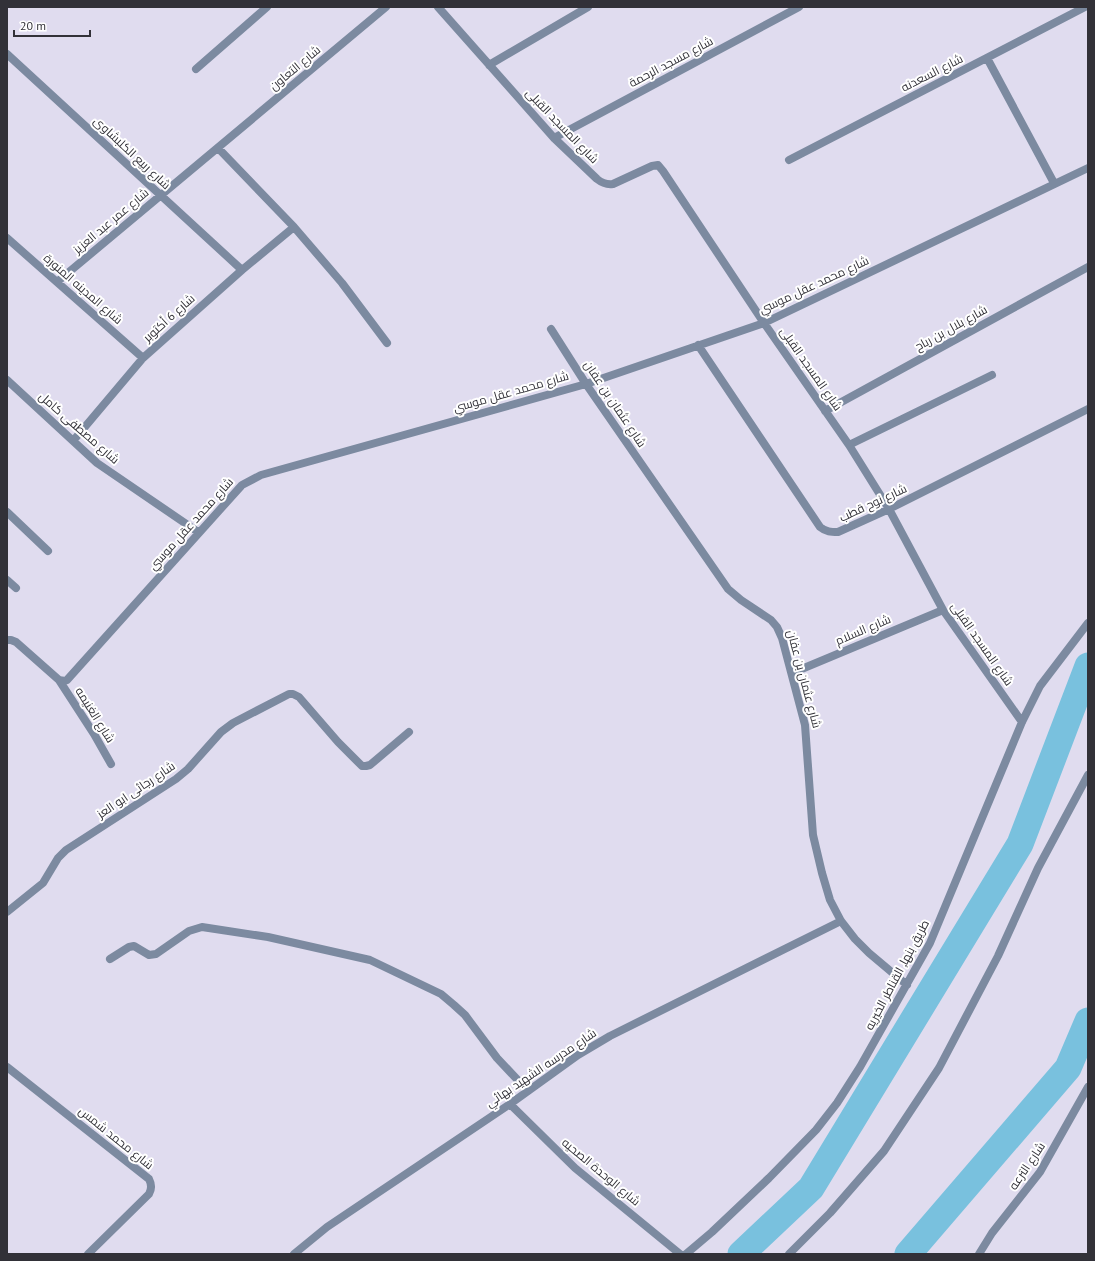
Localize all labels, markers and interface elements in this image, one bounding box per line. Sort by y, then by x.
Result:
scale bar [14,12,90,38]
text: 20 m [20,18,46,33]
street label: شارع مسجد الرحمة [626,33,716,91]
street label: شارع التعاون [266,42,324,94]
street label: شارع السعدنه [898,51,966,95]
street label: شارع المسجد القبلى [522,85,602,167]
street label: شارع ربيع الكلبشاوى [90,113,174,193]
street label: شارع عمر عبد العزيز [69,185,152,258]
street label: شارع المدينه المنورة [40,250,126,328]
street label: شارع محمد عقل موسي [756,252,872,319]
street label: شارع 6 أكتوبر [139,291,198,346]
street label: شارع بلال بن رباح [912,301,990,355]
street label: شارع المسجد القبلى [776,324,846,414]
street label: شارع عثمان بن عفان [580,358,650,450]
street label: شارع محمد عقل موسي [451,368,571,418]
street label: شارع مصطفى كامل [35,389,123,468]
street label: شارع محمد عقل موسي [145,474,238,575]
street label: شارع نوح قطب [837,480,909,526]
street label: شارع المسجد القبلى [947,599,1017,689]
street label: شارع السلام [833,611,893,649]
street label: شارع عثمان بن عفان [783,628,825,730]
street label: شارع الغنيمه [72,684,118,746]
street label: شارع رجائى ابو العز [93,758,178,823]
street label: طريق بنها, القناطر الخيريه [861,917,932,1032]
street label: شارع مدرسه الشهيد بهائي [483,1025,601,1113]
street label: شارع محمد شمس [75,1103,157,1173]
street label: شارع الوحدة الصحيه [558,1134,644,1210]
street label: شارع الترعه [1005,1139,1049,1193]

